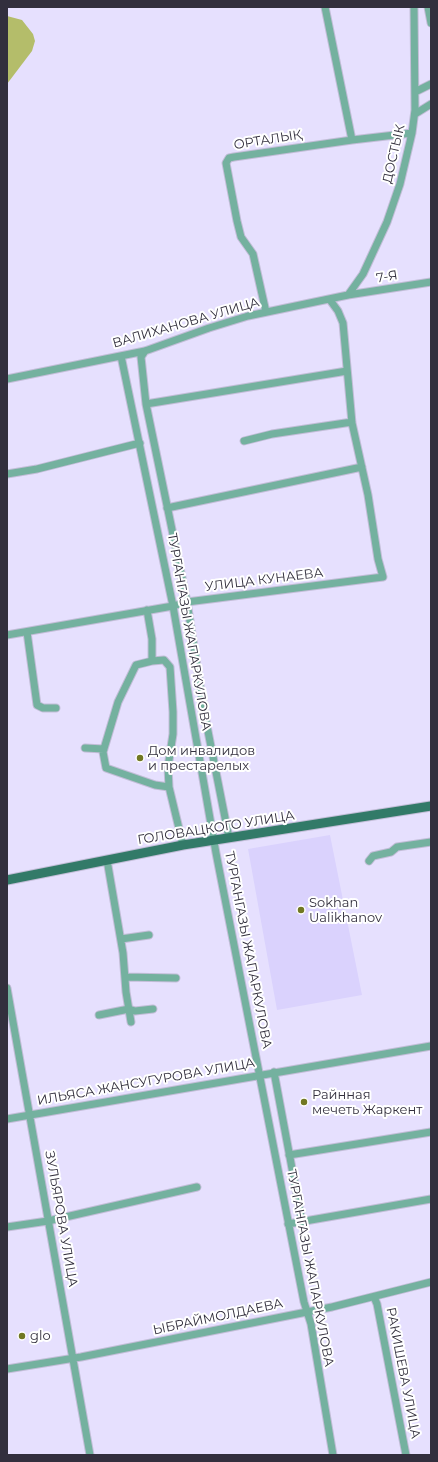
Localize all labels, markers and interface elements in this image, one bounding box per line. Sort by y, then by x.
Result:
street label: ДОСТЫК [380,123,408,185]
street label: ОРТАЛЫҚ [233,127,303,153]
street label: 7-Я [375,268,399,286]
street label: ВАЛИХАНОВА УЛИЦА [111,295,261,351]
street label: ТУРГАНГАЗЫ ЖАПАРКУЛОВА [164,532,214,732]
street label: УЛИЦА КУНАЕВА [204,565,324,595]
place label: Дом инвалидов и престарелых [148,743,255,774]
marker: Дом инвалидов и престарелых [135,753,145,763]
street label: ГОЛОВАЦКОГО УЛИЦА [136,808,296,848]
street label: ТУРГАНГАЗЫ ЖАПАРКУЛОВА [221,850,275,1050]
place label: Sokhan Ualikhanov [309,895,382,926]
marker: Sokhan Ualikhanov [296,905,306,915]
street label: ИЛЬЯСА ЖАНСУГУРОВА УЛИЦА [36,1055,256,1109]
place label: Райнная мечеть Жаркент [312,1087,422,1118]
marker: Райнная мечеть Жаркент [299,1097,309,1107]
street label: ЗУЛЬЯРОВА УЛИЦА [41,1150,81,1288]
street label: ТУРГАНГАЗЫ ЖАПАРКУЛОВА [283,1168,337,1368]
street label: ЫБРАЙМОЛДАЕВА [152,1296,284,1338]
street label: РАКИШЕВА УЛИЦА [383,1306,423,1440]
place label: glo [30,1328,51,1344]
marker: glo [17,1331,27,1341]

